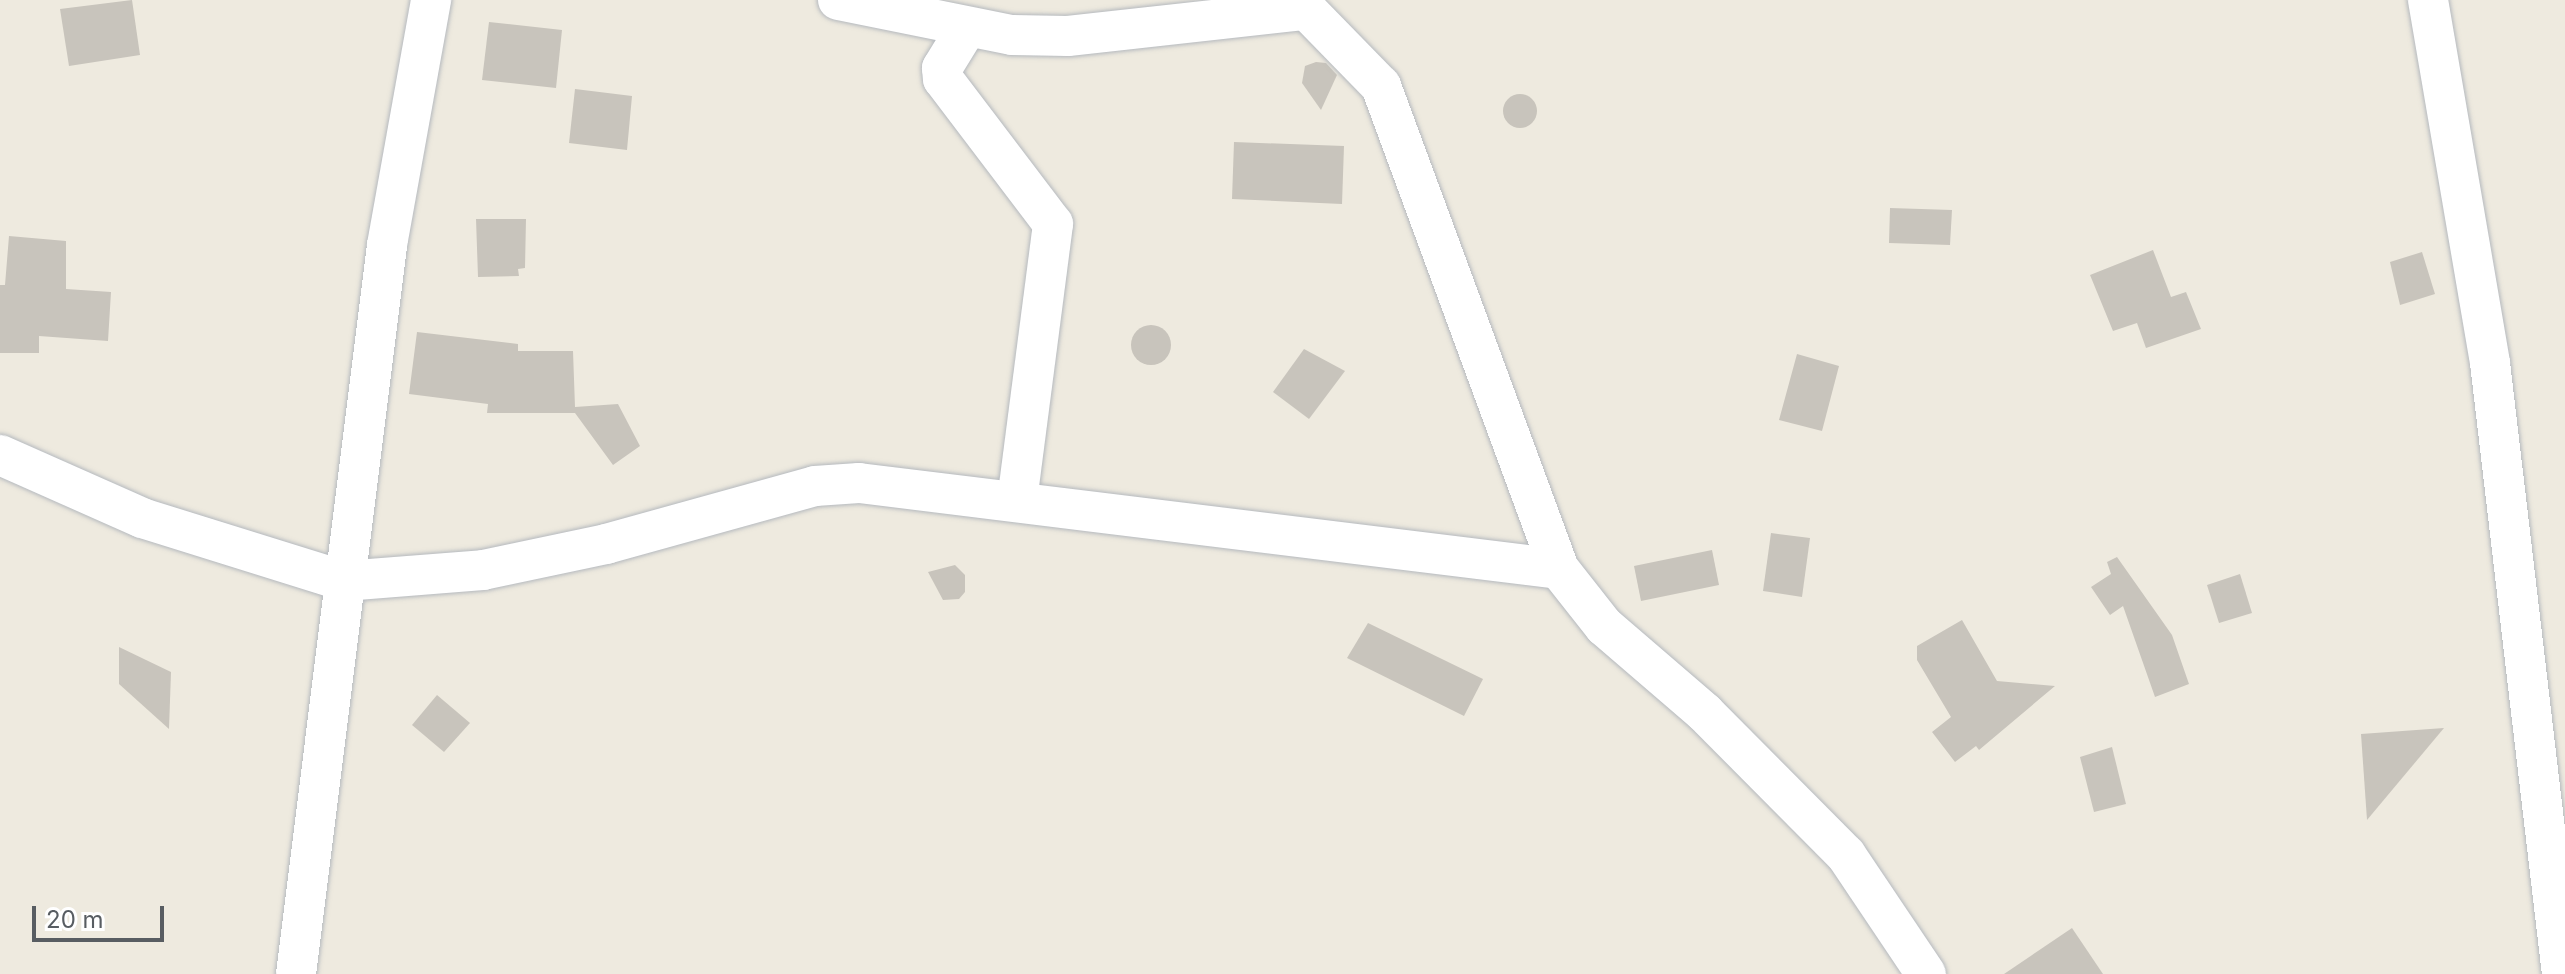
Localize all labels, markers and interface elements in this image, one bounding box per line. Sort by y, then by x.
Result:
scale bar [36,890,168,940]
text: 20 m [46,905,104,934]

